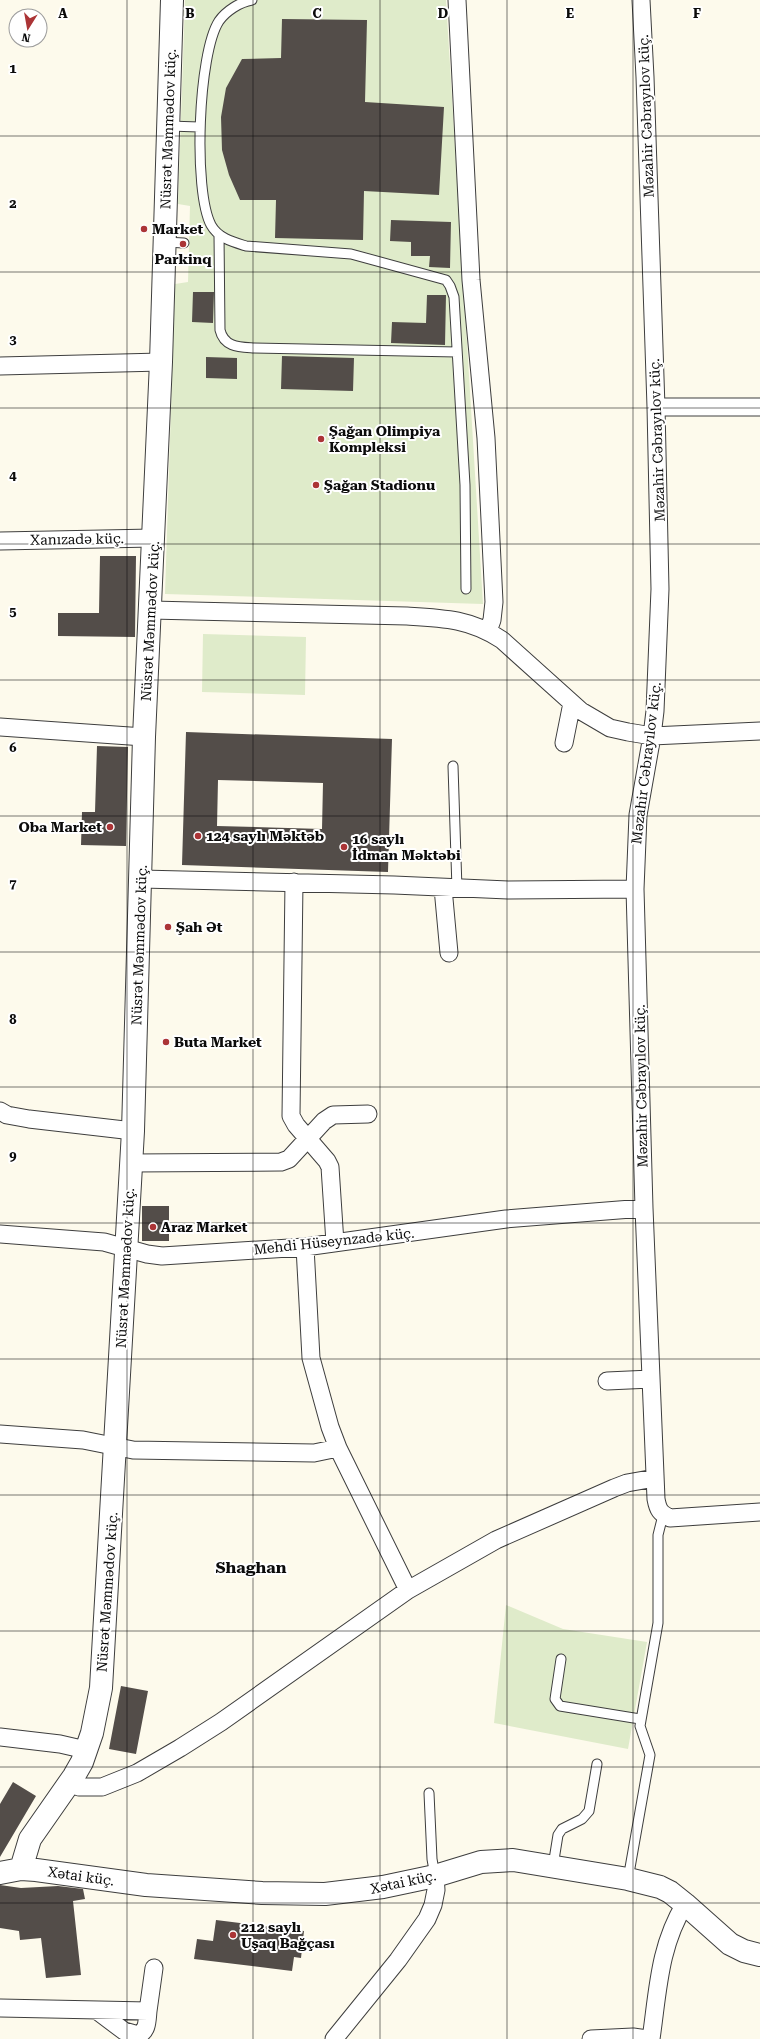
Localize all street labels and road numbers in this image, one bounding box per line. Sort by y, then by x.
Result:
street label: Məzahir Cəbrayılov küç. [635,34,657,198]
street label: Nüsrət Məmmədov küç. [157,48,179,210]
street label: Məzahir Cəbrayılov küç. [646,358,668,522]
street label: Xanızadə küç. [30,530,124,548]
street label: Nüsrət Məmmədov küç. [138,540,162,702]
street label: Məzahir Cəbrayılov küç. [628,681,664,845]
street label: Nüsrət Məmmədov küç. [128,864,150,1026]
street label: Məzahir Cəbrayılov küç. [632,1004,650,1168]
street label: Nüsrət Məmmədov küç. [113,1187,137,1349]
street label: Mehdi Hüseynzadə küç. [253,1225,415,1257]
street label: Nüsrət Məmmədov küç. [93,1511,121,1673]
street label: Xətai küç. [47,1863,115,1889]
street label: Xətai küç. [368,1867,438,1897]

